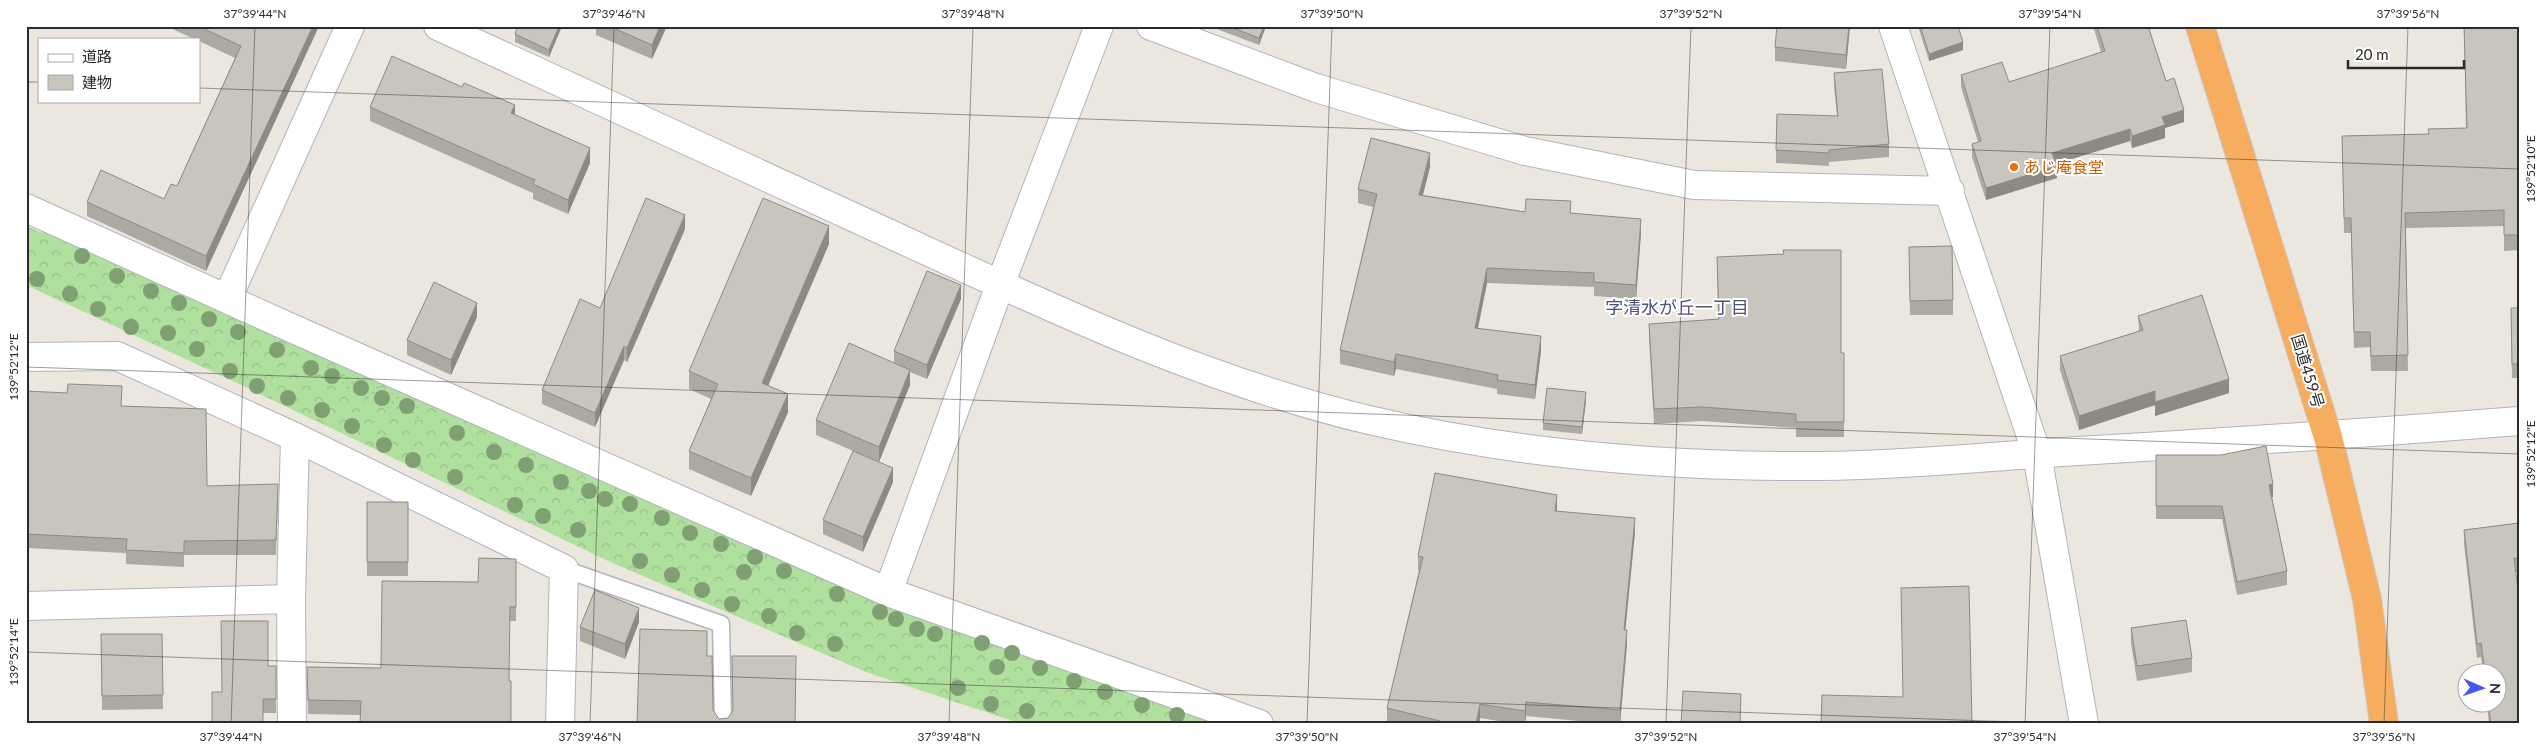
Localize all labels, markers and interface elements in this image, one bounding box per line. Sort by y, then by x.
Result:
text: 37°39'44"N [224,6,286,21]
text: 37°39'46"N [583,6,645,21]
text: 37°39'48"N [942,6,1004,21]
text: 37°39'50"N [1301,6,1363,21]
text: 37°39'52"N [1660,6,1722,21]
text: 37°39'54"N [2019,6,2081,21]
text: 37°39'56"N [2377,6,2439,21]
legend [38,38,200,102]
scale bar [2348,38,2464,70]
text: 20 m [2355,45,2389,63]
text: 道路 [82,47,112,65]
text: 建物 [82,73,112,91]
text: 139°52'10"E [2523,135,2538,203]
place label: あじ庵食堂 [2024,157,2104,176]
marker: あじ庵食堂 [2008,161,2020,173]
district label: 字清水が丘一丁目 [1605,296,1749,318]
street label: 国道459号 [2288,332,2329,410]
text: 139°52'12"E [6,333,21,401]
text: 139°52'12"E [2523,420,2538,488]
text: 139°52'14"E [6,618,21,686]
north arrow [2458,662,2508,712]
text: N [2487,683,2504,694]
text: 37°39'44"N [200,729,262,744]
text: 37°39'46"N [559,729,621,744]
text: 37°39'48"N [918,729,980,744]
text: 37°39'50"N [1276,729,1338,744]
text: 37°39'52"N [1635,729,1697,744]
text: 37°39'54"N [1994,729,2056,744]
text: 37°39'56"N [2353,729,2415,744]

